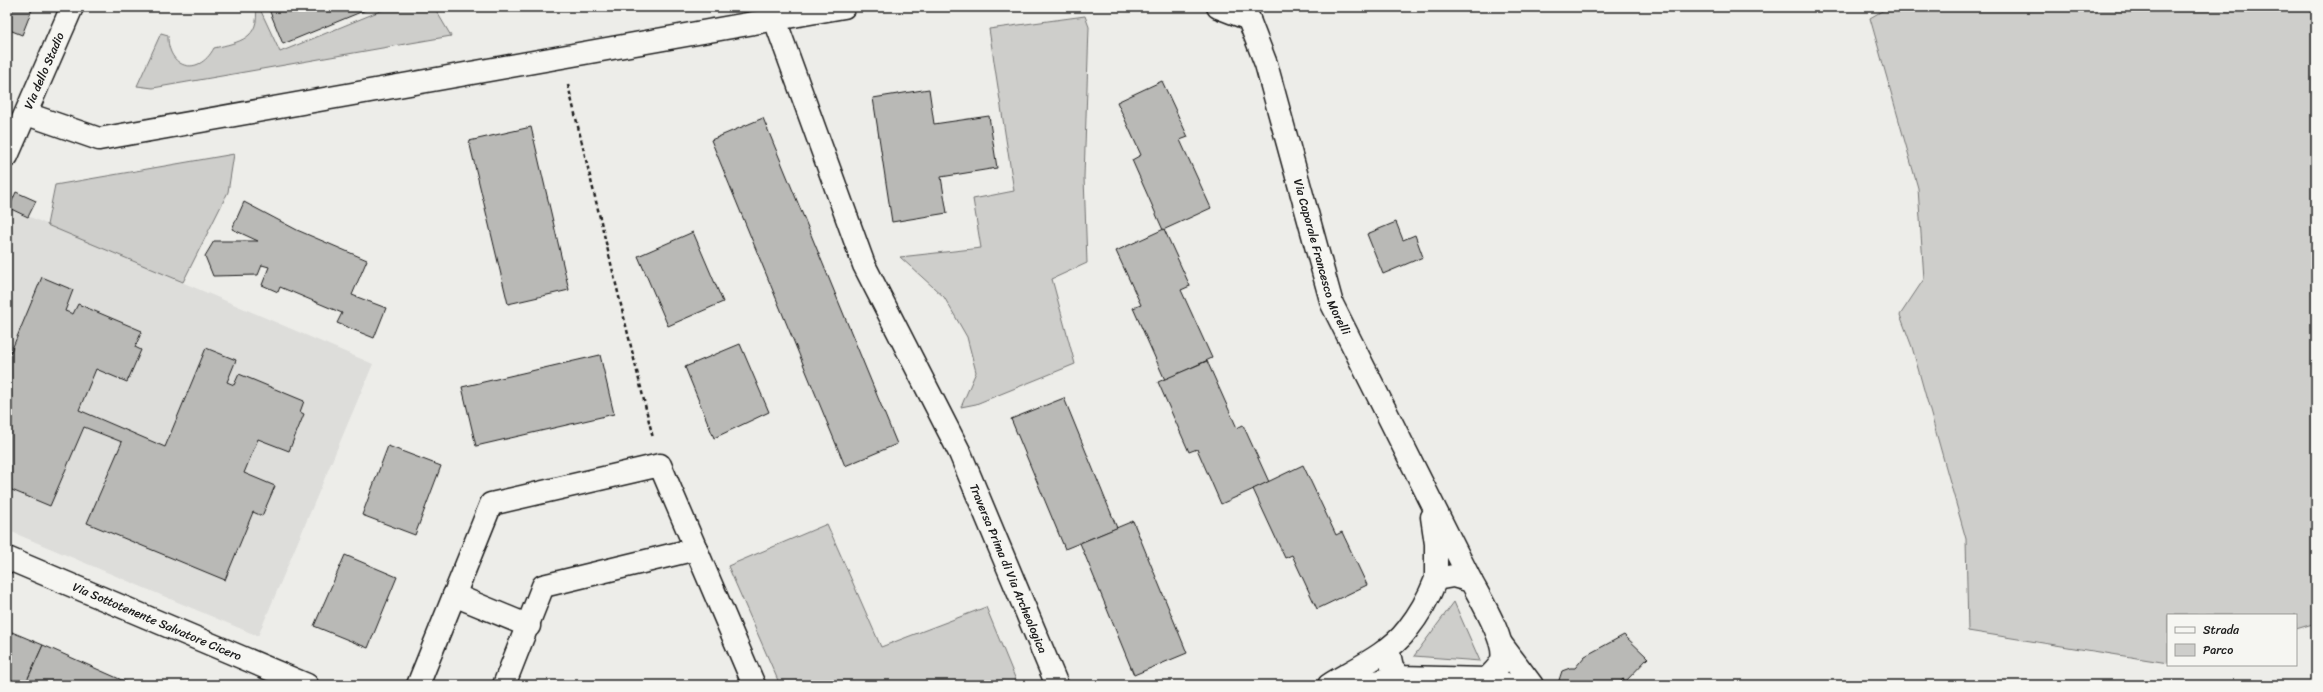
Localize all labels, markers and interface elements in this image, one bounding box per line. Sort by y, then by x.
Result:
street label: Via dello Stadio [18,29,71,113]
street label: Via Caporale Francesco Morelli [1287,176,1357,339]
street label: Traversa Prima di Via Archeologica [963,480,1054,657]
street label: Via Sottotenente Salvatore Cicero [69,576,245,667]
legend [2167,614,2297,666]
text: Strada [2203,619,2240,641]
text: Parco [2203,639,2233,661]

